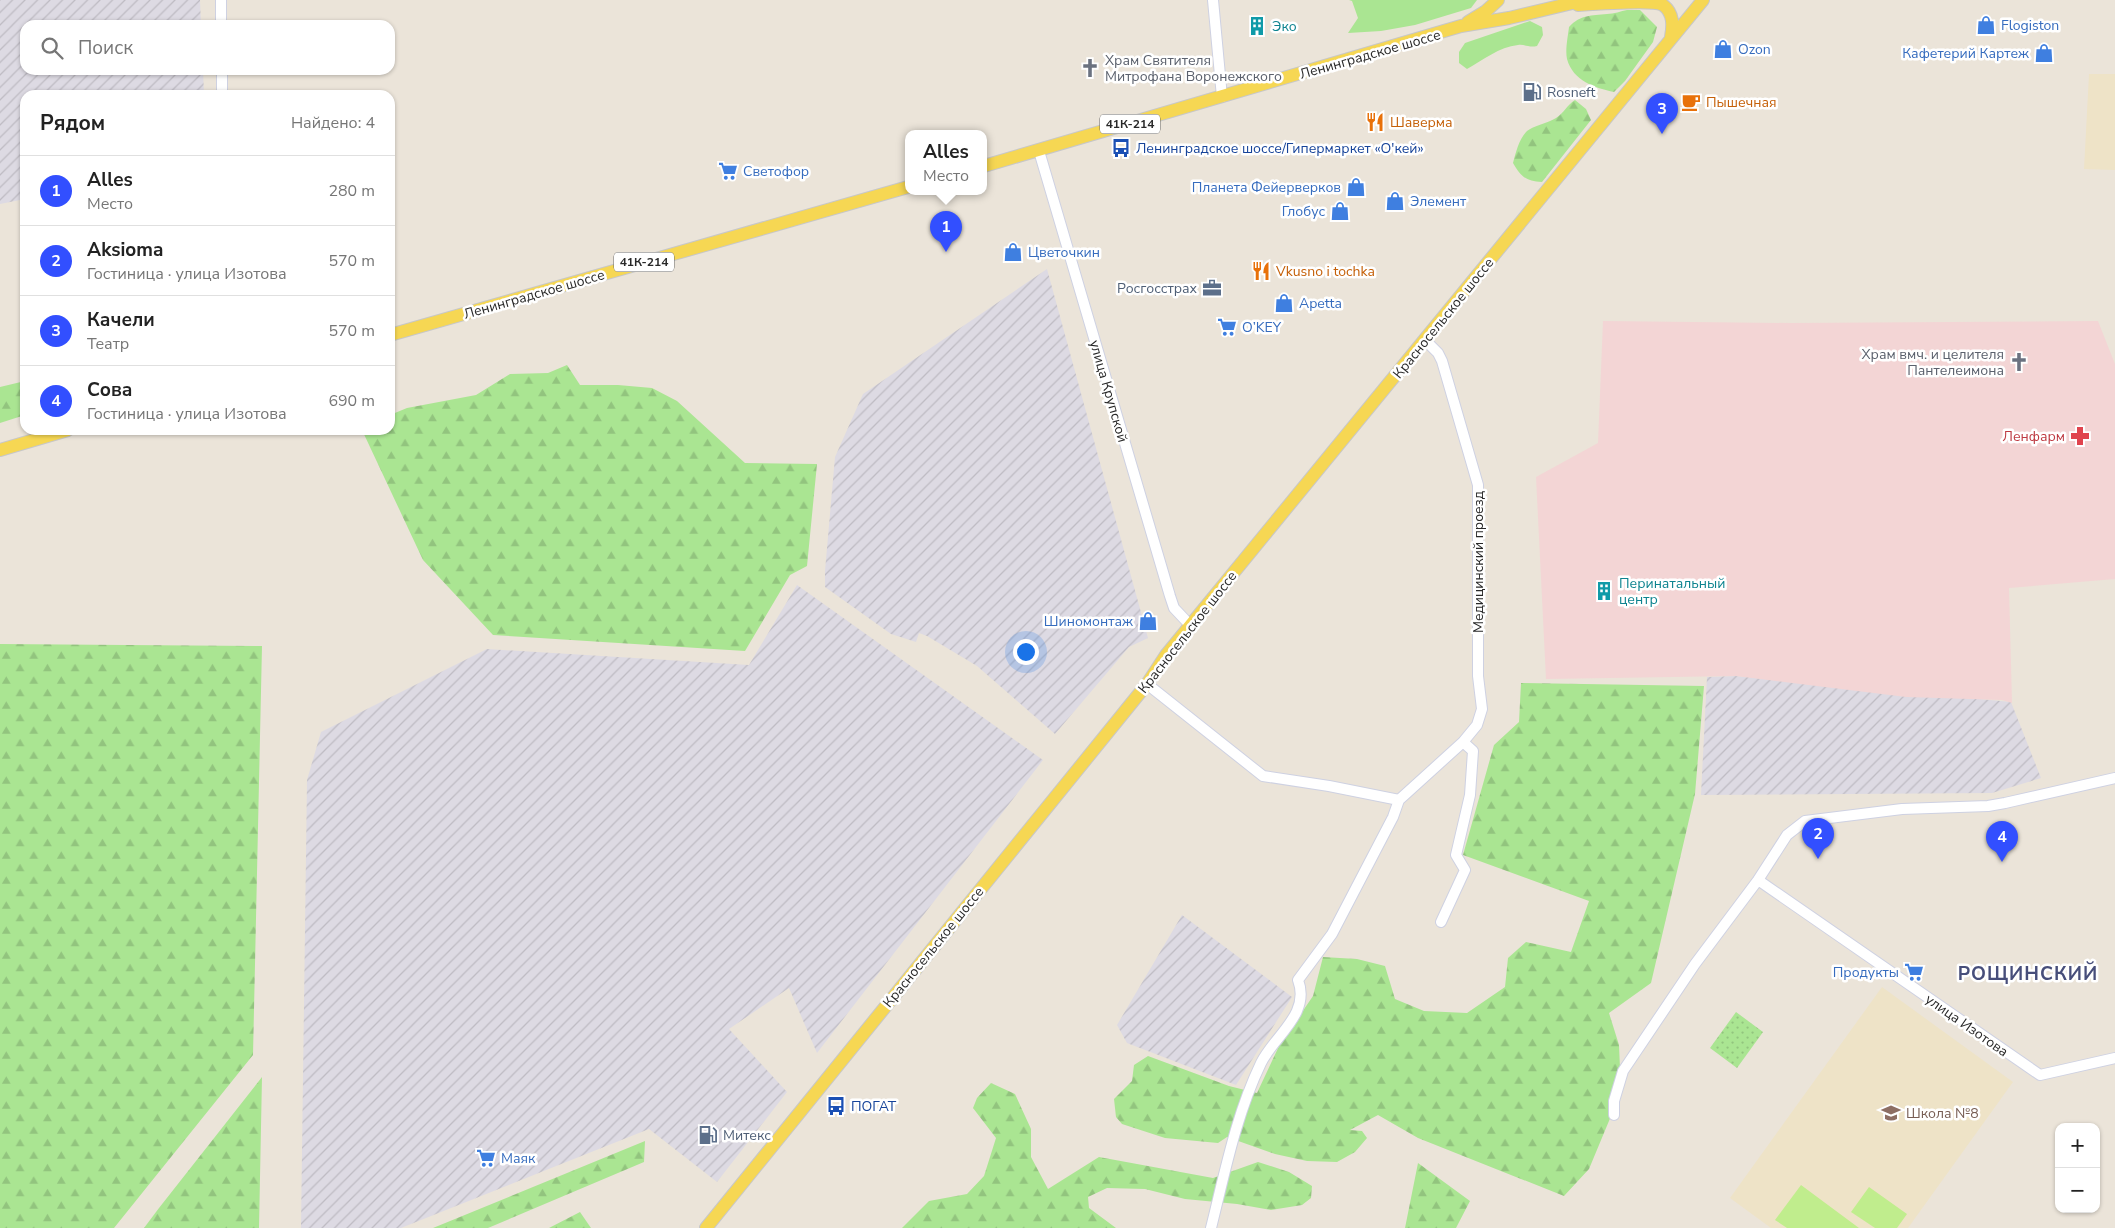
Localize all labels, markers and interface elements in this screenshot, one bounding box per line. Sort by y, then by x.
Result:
shop icon: Flogiston [1975,14,1997,36]
building icon: Эко [1246,15,1268,37]
place label: Flogiston [2001,16,2059,35]
place label: Эко [1272,17,1297,36]
search box [20,20,395,75]
street label: Ленинградское шоссе [1297,25,1443,84]
icon: search [38,34,66,62]
text: Поиск [78,35,133,61]
shop icon: Ozon [1712,38,1734,60]
place label: Ozon [1738,40,1771,59]
shop icon: Кафетерий Картеж [2033,42,2055,64]
place label: Кафетерий Картеж [1902,44,2029,63]
place label: Храм Святителя Митрофана Воронежского [1105,51,1282,86]
church icon: Храм Святителя Митрофана Воронежского [1079,57,1101,79]
fuel station icon: Rosneft [1521,81,1543,103]
place label: Rosneft [1547,83,1595,102]
cafe icon: Пышечная [1680,91,1702,113]
pin: 3 [1646,93,1678,134]
place label: Пышечная [1706,93,1777,112]
text: Рядом [40,109,105,137]
restaurant icon: Шаверма [1364,111,1386,133]
text: Найдено: 4 [291,112,375,134]
place label: Шаверма [1390,113,1453,132]
road number: 41К-214 [1100,115,1160,134]
popup [905,130,987,195]
bus stop icon: Ленинградское шоссе/Гипермаркет «О'кей» [1110,137,1132,159]
text: Alles [923,139,969,165]
place label: Ленинградское шоссе/Гипермаркет «О'кей» [1136,139,1424,158]
supermarket icon: Светофор [717,160,739,182]
place label: Светофор [743,162,809,181]
text: Место [923,165,969,187]
text: Alles [87,167,133,193]
shop icon: Планета Фейерверков [1345,176,1367,198]
place label: Планета Фейерверков [1192,178,1341,197]
text: 1 [51,180,61,202]
text: 280 m [328,180,375,202]
shop icon: Элемент [1384,190,1406,212]
place label: Элемент [1410,192,1467,211]
text: Место [87,193,133,215]
shop icon: Глобус [1329,200,1351,222]
place label: Глобус [1282,202,1325,221]
pin: 1 [930,211,962,252]
text: Aksioma [87,237,163,263]
shop icon: Цветочкин [1002,241,1024,263]
place label: Цветочкин [1028,243,1100,262]
text: 2 [51,250,61,272]
text: 570 m [328,250,375,272]
road number: 41К-214 [614,252,674,272]
street label: Красносельское шоссе [1389,254,1498,383]
restaurant icon: Vkusno i tochka [1250,260,1272,282]
place label: Vkusno i tochka [1275,262,1375,281]
text: Гостиница · улица Изотова [87,263,287,285]
street label: Ленинградское шоссе [461,265,607,324]
office icon: Росгосстрах [1201,277,1223,299]
place label: Росгосстрах [1117,279,1198,298]
shop icon: Apetta [1273,292,1295,314]
place label: Apetta [1299,294,1342,313]
text: Качели [87,307,155,333]
supermarket icon: O’KEY [1216,316,1238,338]
place label: O’KEY [1242,318,1282,337]
text: 3 [51,320,61,342]
text: 570 m [328,320,375,342]
text: Театр [87,333,129,355]
street label: улица Крупской [1085,338,1132,444]
place label: Храм вмч. и целителя Пантелеимона [1862,345,2004,380]
church icon: Храм вмч. и целителя Пантелеимона [2008,351,2030,373]
text: Сова [87,377,132,403]
text: 4 [51,390,61,412]
text: 690 m [328,390,375,412]
text: Гостиница · улица Изотова [87,403,287,425]
pharmacy icon: Ленфарм [2069,425,2091,447]
place label: Ленфарм [2003,427,2065,446]
street label: Медицинский проезд [1469,491,1488,633]
street label: Красносельское шоссе [1134,567,1241,697]
place label: Перинатальный центр [1619,574,1725,609]
building icon: Перинатальный центр [1593,580,1615,602]
shop icon: Шиномонтаж [1137,610,1159,632]
place label: Шиномонтаж [1044,612,1133,631]
your location [1013,639,1039,665]
pin: 2 [1802,818,1834,859]
pin: 4 [1986,821,2018,862]
street label: Красносельское шоссе [879,883,988,1012]
supermarket icon: Продукты [1903,961,1925,983]
district label: РОЩИНСКИЙ [1958,961,2098,987]
place label: Продукты [1833,963,1899,982]
street label: улица Изотова [1921,990,2012,1061]
bus stop icon: ПОГАТ [825,1095,847,1117]
place label: ПОГАТ [851,1097,897,1116]
school or university icon: Школа №8 [1880,1102,1902,1124]
place label: Школа №8 [1906,1104,1979,1123]
map controls [2055,1123,2100,1213]
button: + [2055,1123,2100,1168]
fuel station icon: Митекс [697,1124,719,1146]
place label: Митекс [723,1126,771,1145]
supermarket icon: Маяк [475,1147,497,1169]
place label: Маяк [501,1149,536,1168]
button: − [2055,1168,2100,1213]

